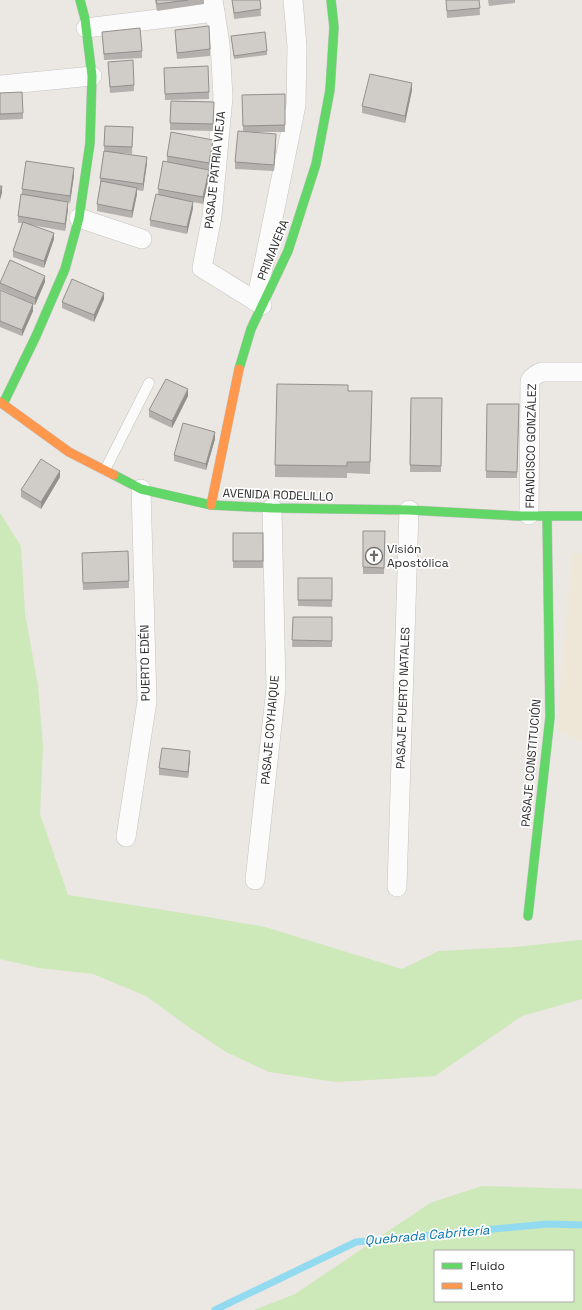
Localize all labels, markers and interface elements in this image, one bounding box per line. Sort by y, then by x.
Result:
street label: PASAJE PATRIA VIEJA [201,110,229,230]
street label: PRIMAVERA [254,217,293,283]
street label: FRANCISCO GONZÁLEZ [522,383,540,509]
street label: AVENIDA RODELILLO [222,485,334,505]
place label: Visión Apostólica [387,541,449,571]
church icon: Visión Apostólica [364,546,384,566]
street label: PUERTO EDÉN [136,625,154,701]
street label: PASAJE PUERTO NATALES [393,627,413,769]
street label: PASAJE COYHAIQUE [257,674,283,785]
street label: PASAJE CONSTITUCIÓN [517,698,545,828]
water label: Quebrada Cabritería [364,1221,491,1249]
legend [434,1250,574,1302]
text: Fluido [470,1258,505,1274]
text: Lento [470,1278,504,1294]

